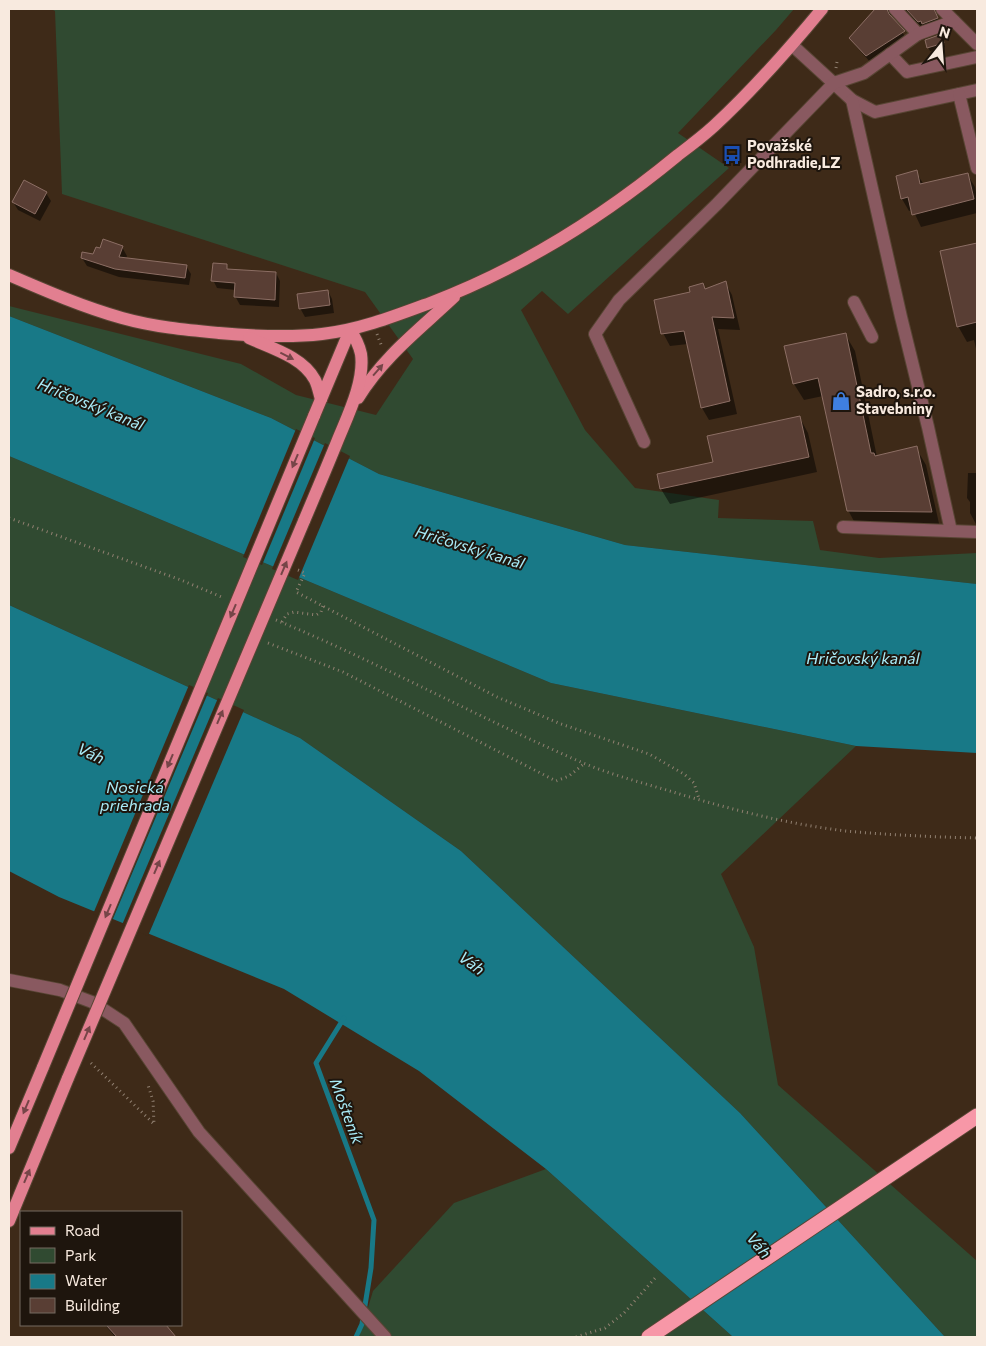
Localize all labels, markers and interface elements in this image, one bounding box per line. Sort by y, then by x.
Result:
north arrow [916,20,966,70]
text: N [937,22,952,42]
place label: Považské Podhradie,LZ [747,136,840,171]
bus stop icon: Považské Podhradie,LZ [721,144,743,166]
one-way arrow [280,352,294,360]
one-way arrow [372,364,384,376]
water label: Hričovský kanál [35,373,148,434]
place label: Sadro, s.r.o. Stavebniny [856,382,936,417]
shop icon: Sadro, s.r.o. Stavebniny [830,390,852,412]
one-way arrow [291,454,299,468]
water label: Hričovský kanál [413,521,528,572]
one-way arrow [280,560,288,575]
one-way arrow [229,604,237,619]
water label: Hričovský kanál [806,648,921,667]
one-way arrow [216,709,224,724]
water label: Váh [75,738,108,767]
one-way arrow [166,754,174,768]
water label: Nosická priehrada [99,777,170,814]
one-way arrow [153,859,161,874]
one-way arrow [103,904,111,918]
water label: Váh [456,947,489,978]
one-way arrow [84,1026,92,1040]
water label: Mošteník [327,1075,368,1147]
one-way arrow [21,1100,29,1114]
one-way arrow [24,1169,32,1183]
legend [20,1211,182,1326]
text: Road [65,1221,100,1239]
water label: Váh [743,1228,776,1261]
text: Park [65,1246,96,1264]
text: Water [65,1271,107,1289]
text: Building [65,1296,120,1314]

